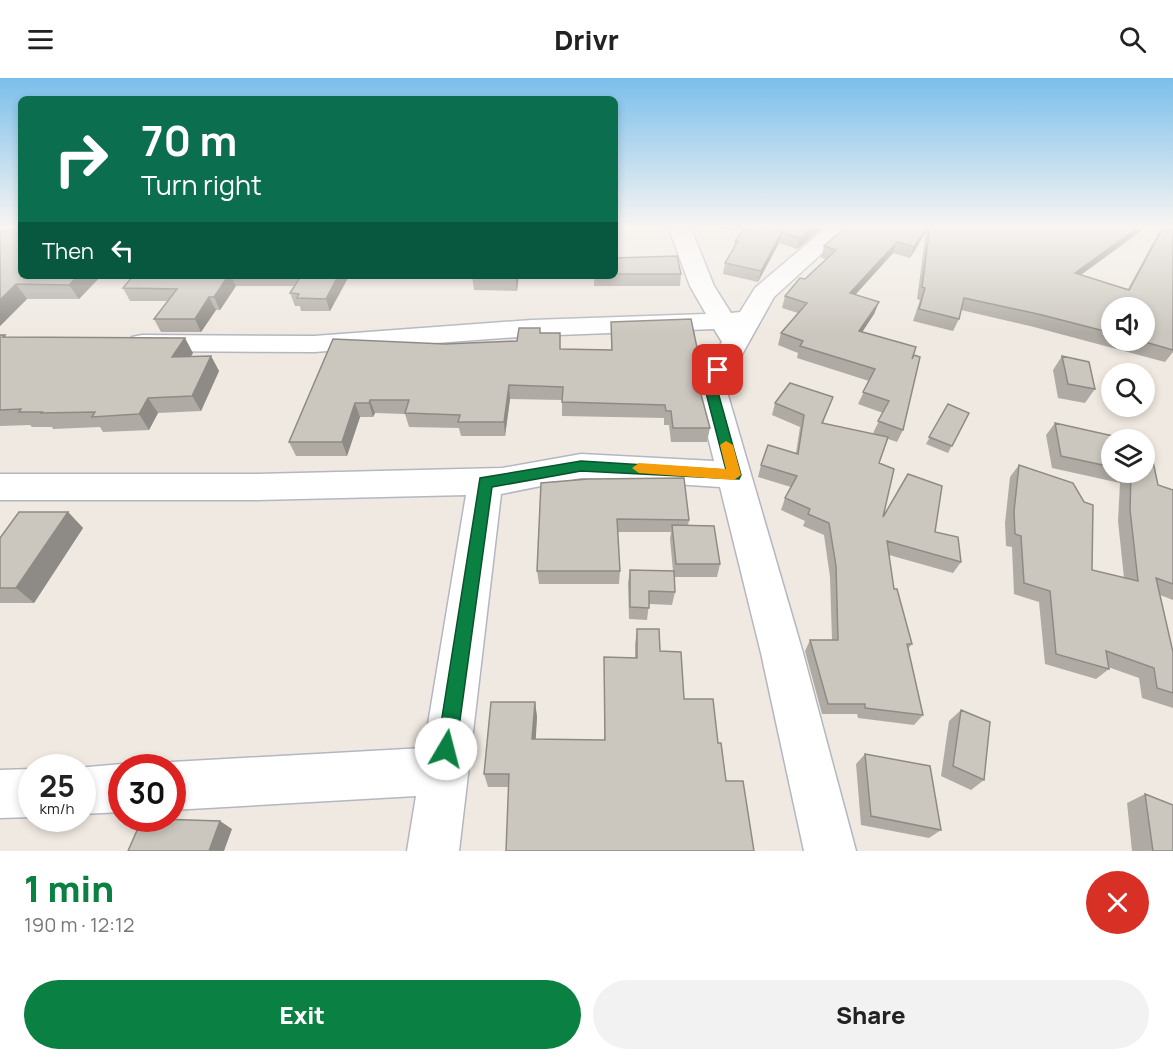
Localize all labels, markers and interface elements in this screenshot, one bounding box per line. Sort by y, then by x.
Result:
text: Drivr [554,21,619,58]
icon: menu [24,23,57,56]
icon: search [1116,23,1149,56]
text: 70 m [141,111,237,169]
icon: right [42,120,120,198]
text: Turn right [141,166,262,203]
icon: left [106,234,139,267]
text: Then [42,236,94,266]
map controls [1101,297,1155,483]
button: sound [1101,297,1155,351]
pin [692,344,743,395]
icon: arrive [701,353,734,386]
button: search [1101,363,1155,417]
button: layers [1101,429,1155,483]
position arrow [414,717,478,781]
speed limit sign: 30 [108,754,186,832]
text: 25 [39,765,75,806]
text: km/h [40,798,74,819]
text: 1 min [24,864,114,913]
button: close [1086,871,1149,934]
text: 190 m · 12:12 [24,911,134,938]
button: Exit [24,980,581,1049]
button: Share [593,980,1149,1049]

